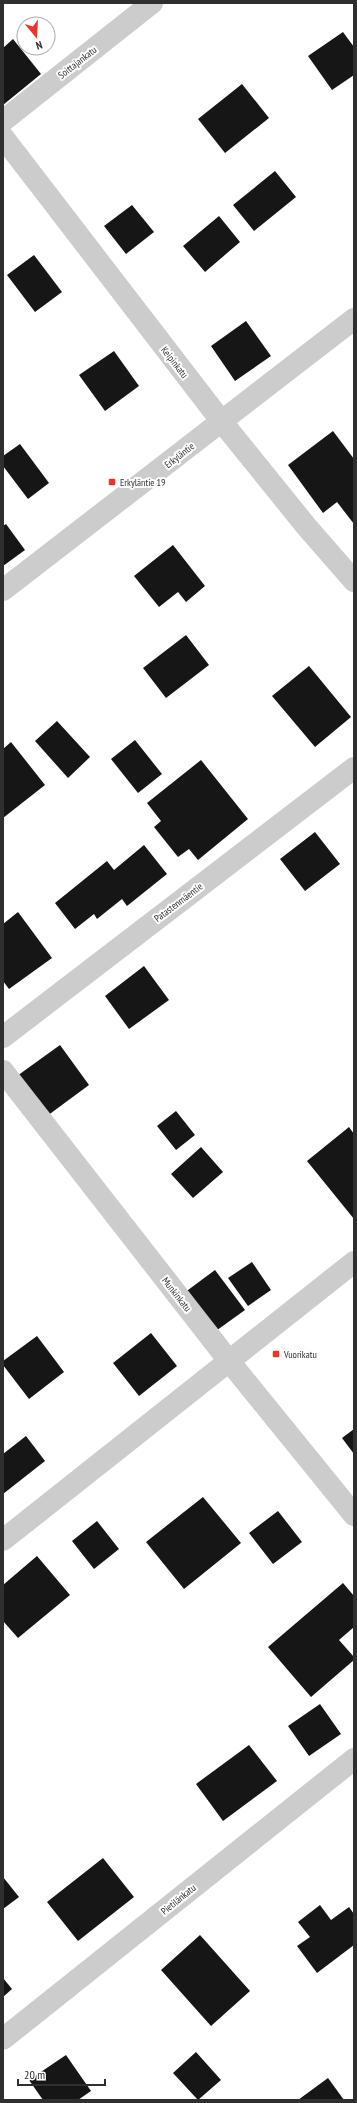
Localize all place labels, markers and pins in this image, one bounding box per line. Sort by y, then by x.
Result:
place label: Erkyläntie 19 [120,476,166,489]
marker: Erkyläntie 19 [107,477,117,487]
place label: Vuorikatu [283,1348,317,1361]
marker: Vuorikatu [271,1349,281,1359]

